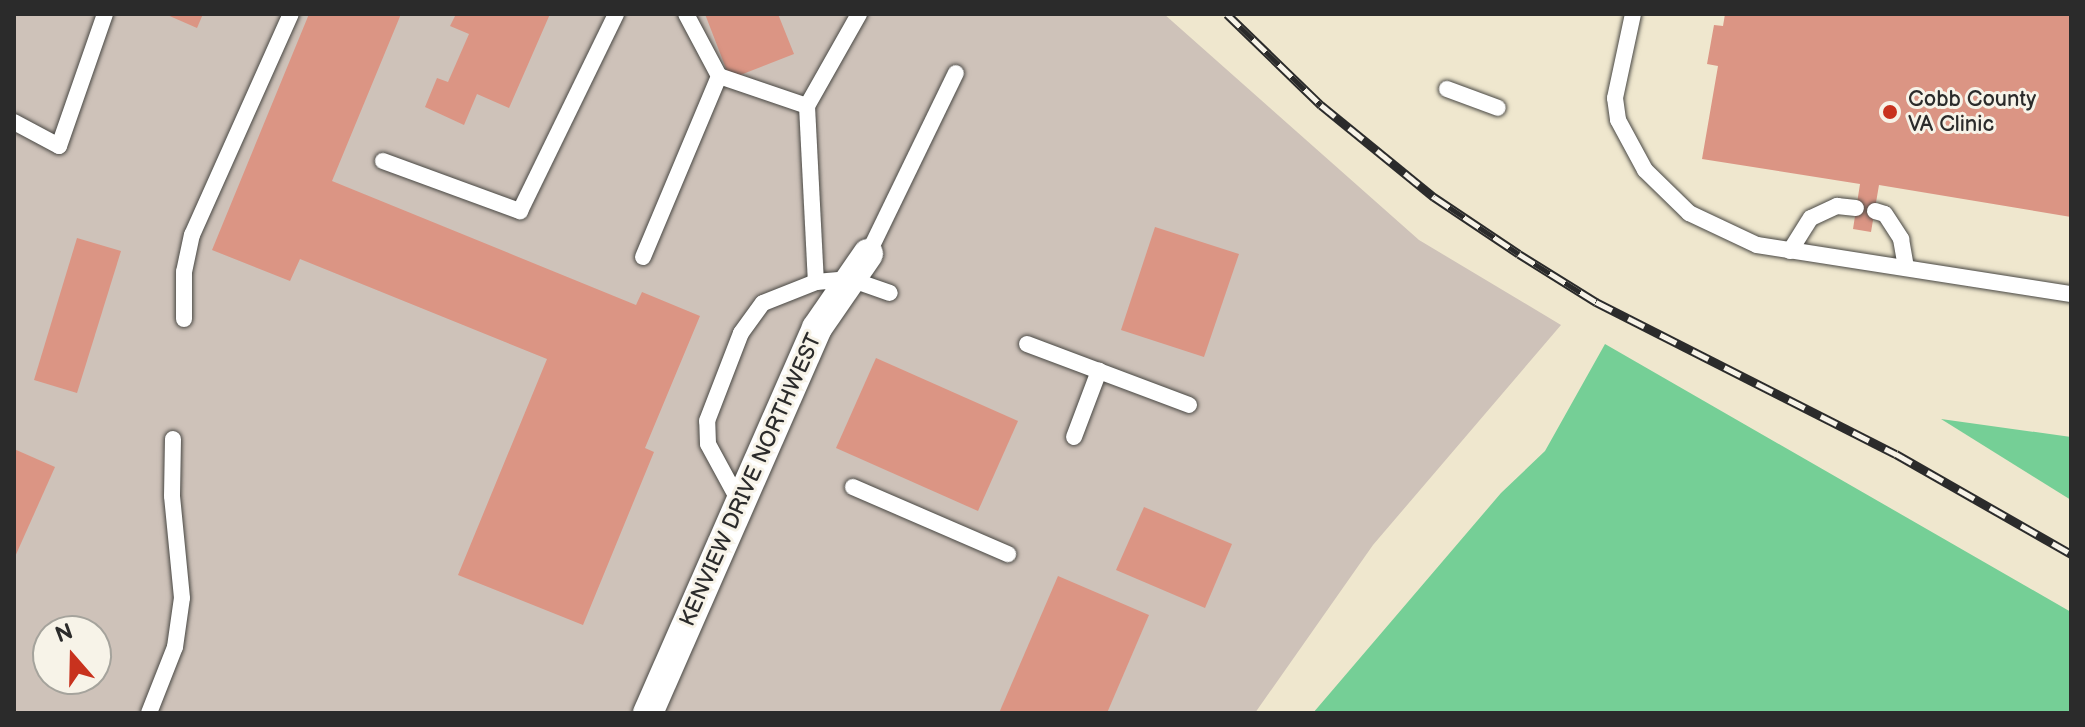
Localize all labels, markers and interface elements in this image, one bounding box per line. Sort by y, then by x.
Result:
place label: Cobb County VA Clinic [1908,86,2036,138]
marker: Cobb County VA Clinic [1879,101,1901,123]
street label: KENVIEW DRIVE NORTHWEST [674,329,828,631]
north arrow [32,615,112,695]
text: N [52,618,77,649]

